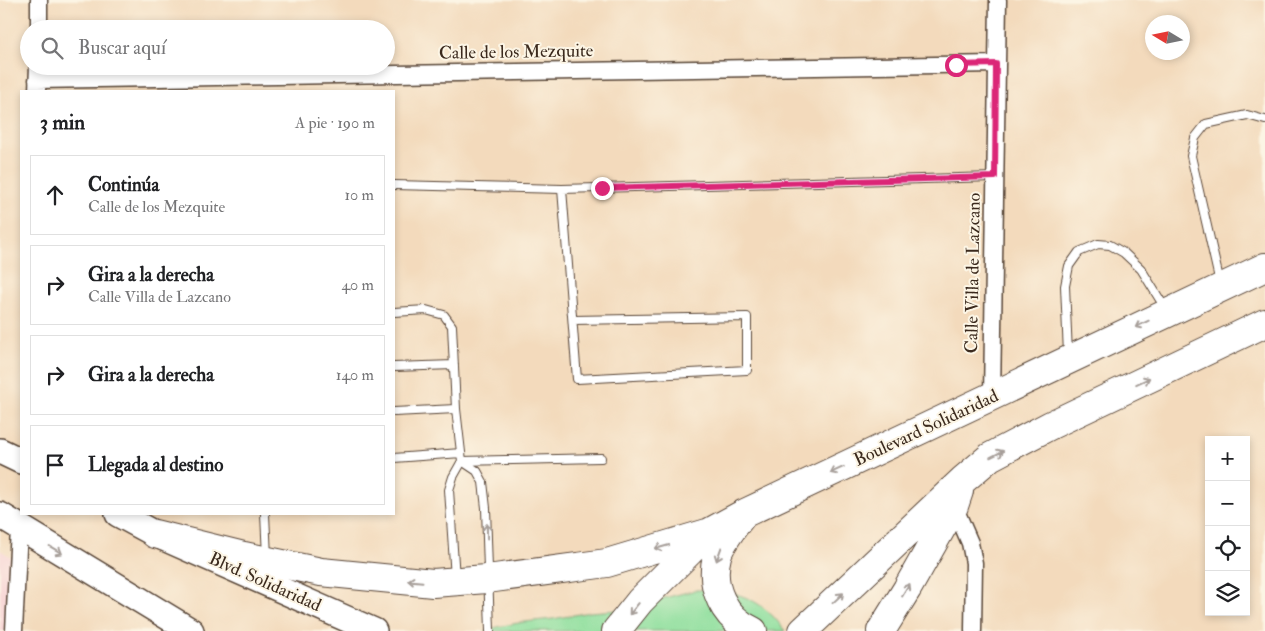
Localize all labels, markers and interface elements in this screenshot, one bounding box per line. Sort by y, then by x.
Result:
north arrow [1145,15,1190,60]
search box [20,20,395,75]
icon: search [38,34,66,62]
text: Buscar aquí [78,36,166,60]
street label: Calle de los Mezquite [439,39,594,65]
route start [945,54,968,77]
text: 3 min [40,109,85,136]
text: A pie · 190 m [295,113,375,133]
text: Continúa [88,173,159,197]
route end [591,177,614,200]
icon: ahead [41,181,69,209]
text: 10 m [344,185,374,205]
street label: Calle Villa de Lazcano [960,192,986,354]
text: Calle de los Mezquite [88,197,225,217]
text: Gira a la derecha [88,263,214,287]
icon: right [41,271,69,299]
text: 40 m [341,275,374,295]
text: Calle Villa de Lazcano [88,287,231,307]
one-way arrow [1134,320,1149,330]
icon: right [41,361,69,389]
text: Gira a la derecha [88,363,214,387]
text: 140 m [336,365,374,385]
one-way arrow [1135,376,1150,386]
street label: Boulevard Solidaridad [850,384,1002,472]
map controls [1205,436,1250,616]
button: + [1205,436,1250,481]
one-way arrow [989,449,1004,458]
icon: arrive [41,451,69,479]
text: Llegada al destino [88,453,223,477]
one-way arrow [830,466,845,475]
button: − [1205,481,1250,526]
one-way arrow [482,523,492,539]
button: locate [1205,526,1250,571]
one-way arrow [654,542,670,552]
one-way arrow [49,546,63,556]
one-way arrow [714,546,723,561]
street label: Blvd. Solidaridad [205,547,325,617]
button: layers [1205,571,1250,616]
one-way arrow [408,577,424,586]
one-way arrow [902,583,912,597]
one-way arrow [832,592,844,604]
one-way arrow [628,603,639,616]

